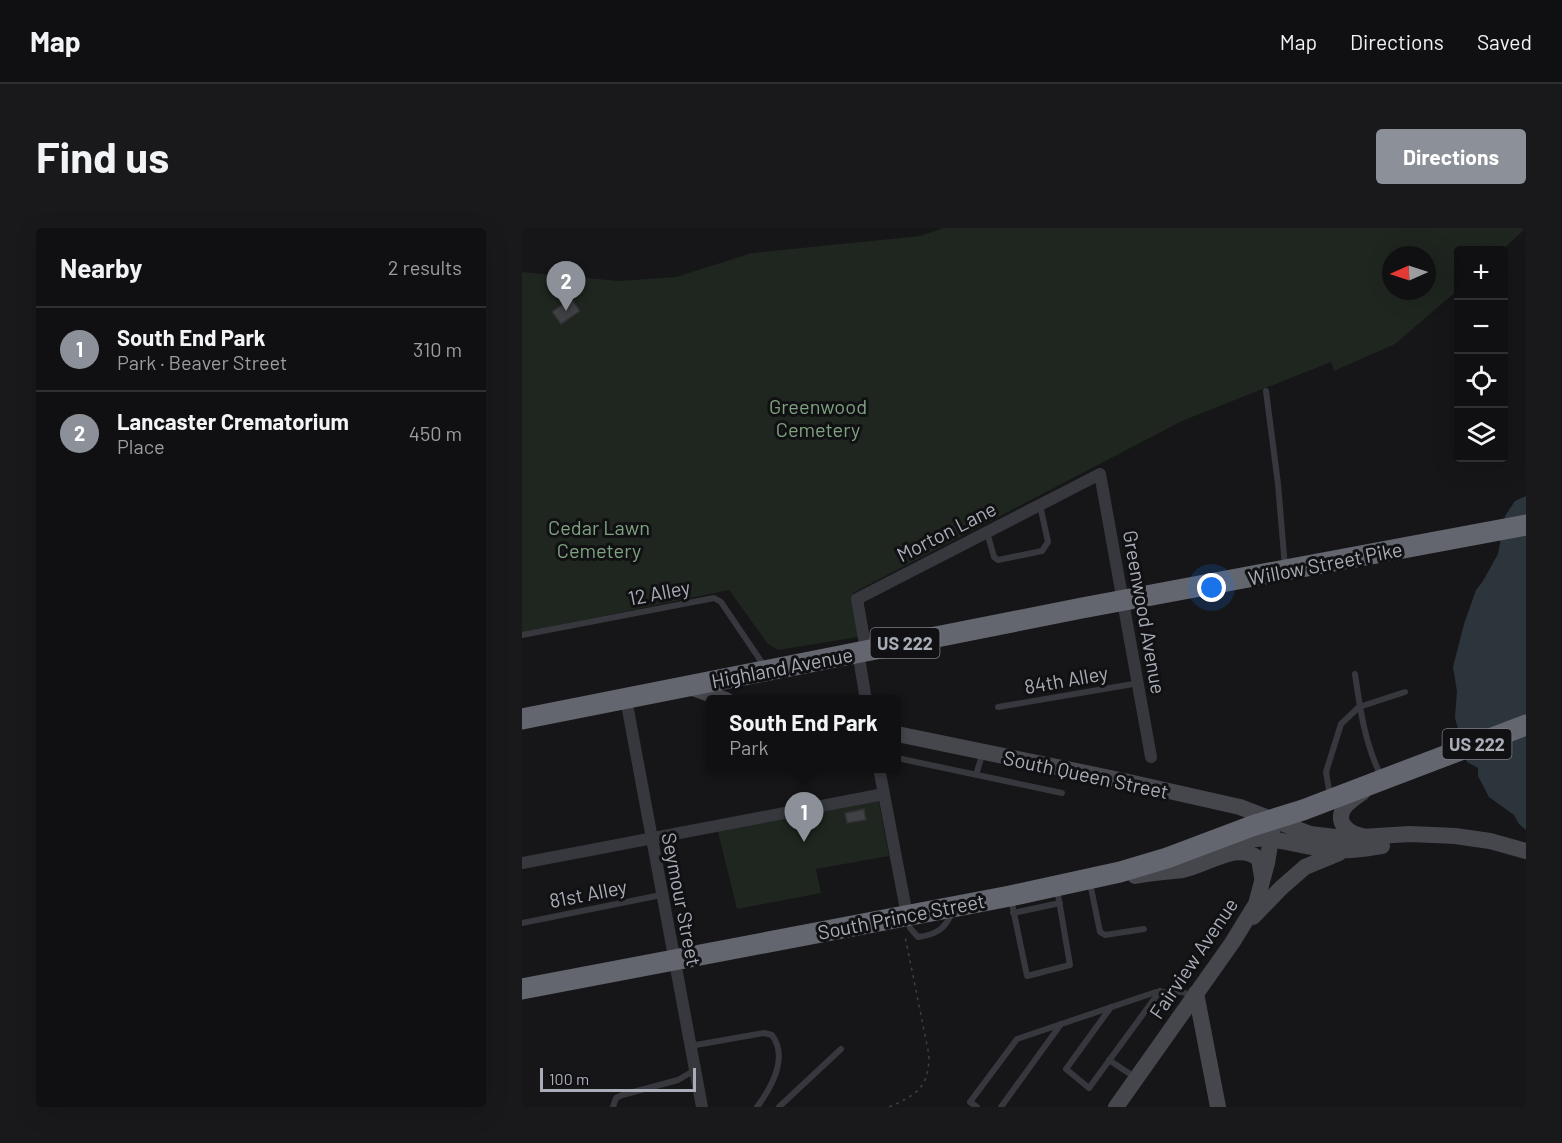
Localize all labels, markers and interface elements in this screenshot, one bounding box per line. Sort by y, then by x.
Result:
text: Map [30,24,81,58]
text: Map [1280,29,1317,54]
text: Directions [1350,29,1444,54]
text: Saved [1477,29,1532,54]
button: Directions [1376,129,1526,184]
text: Find us [36,131,169,181]
north arrow [1382,246,1436,300]
map controls [1454,246,1508,462]
button: + [1454,246,1508,300]
text: Nearby [60,252,142,283]
text: 2 results [388,255,462,279]
pin: 2 [546,262,585,311]
button: − [1454,300,1508,354]
text: South End Park [117,324,266,350]
text: 1 [76,337,83,361]
text: 310 m [413,337,462,361]
text: Park · Beaver Street [117,350,287,374]
button: locate [1454,354,1508,408]
park label: Greenwood Cemetery [769,394,867,441]
text: Lancaster Crematorium [117,408,349,434]
button: layers [1454,408,1508,462]
text: 2 [74,421,85,445]
text: 450 m [409,421,462,445]
text: Place [117,434,165,458]
street label: Morton Lane [892,496,1000,566]
park label: Cedar Lawn Cemetery [548,515,650,562]
street label: Greenwood Avenue [1119,528,1171,696]
street label: Willow Street Pike [1246,536,1404,590]
your location [1197,573,1226,602]
street label: 12 Alley [626,574,692,610]
road number: US 222 [870,628,940,658]
street label: Highland Avenue [709,642,855,692]
street label: 84th Alley [1022,660,1110,698]
popup [706,695,901,773]
text: South End Park [729,709,878,735]
road number: US 222 [1442,729,1512,759]
text: Park [729,735,769,759]
street label: South Queen Street [1001,745,1171,803]
pin: 1 [784,792,824,842]
street label: Seymour Street [657,830,707,968]
street label: 81st Alley [547,874,629,912]
street label: South Prince Street [815,888,987,944]
street label: Fairview Avenue [1144,893,1242,1023]
scale bar [540,1065,696,1092]
text: 100 m [549,1069,589,1088]

